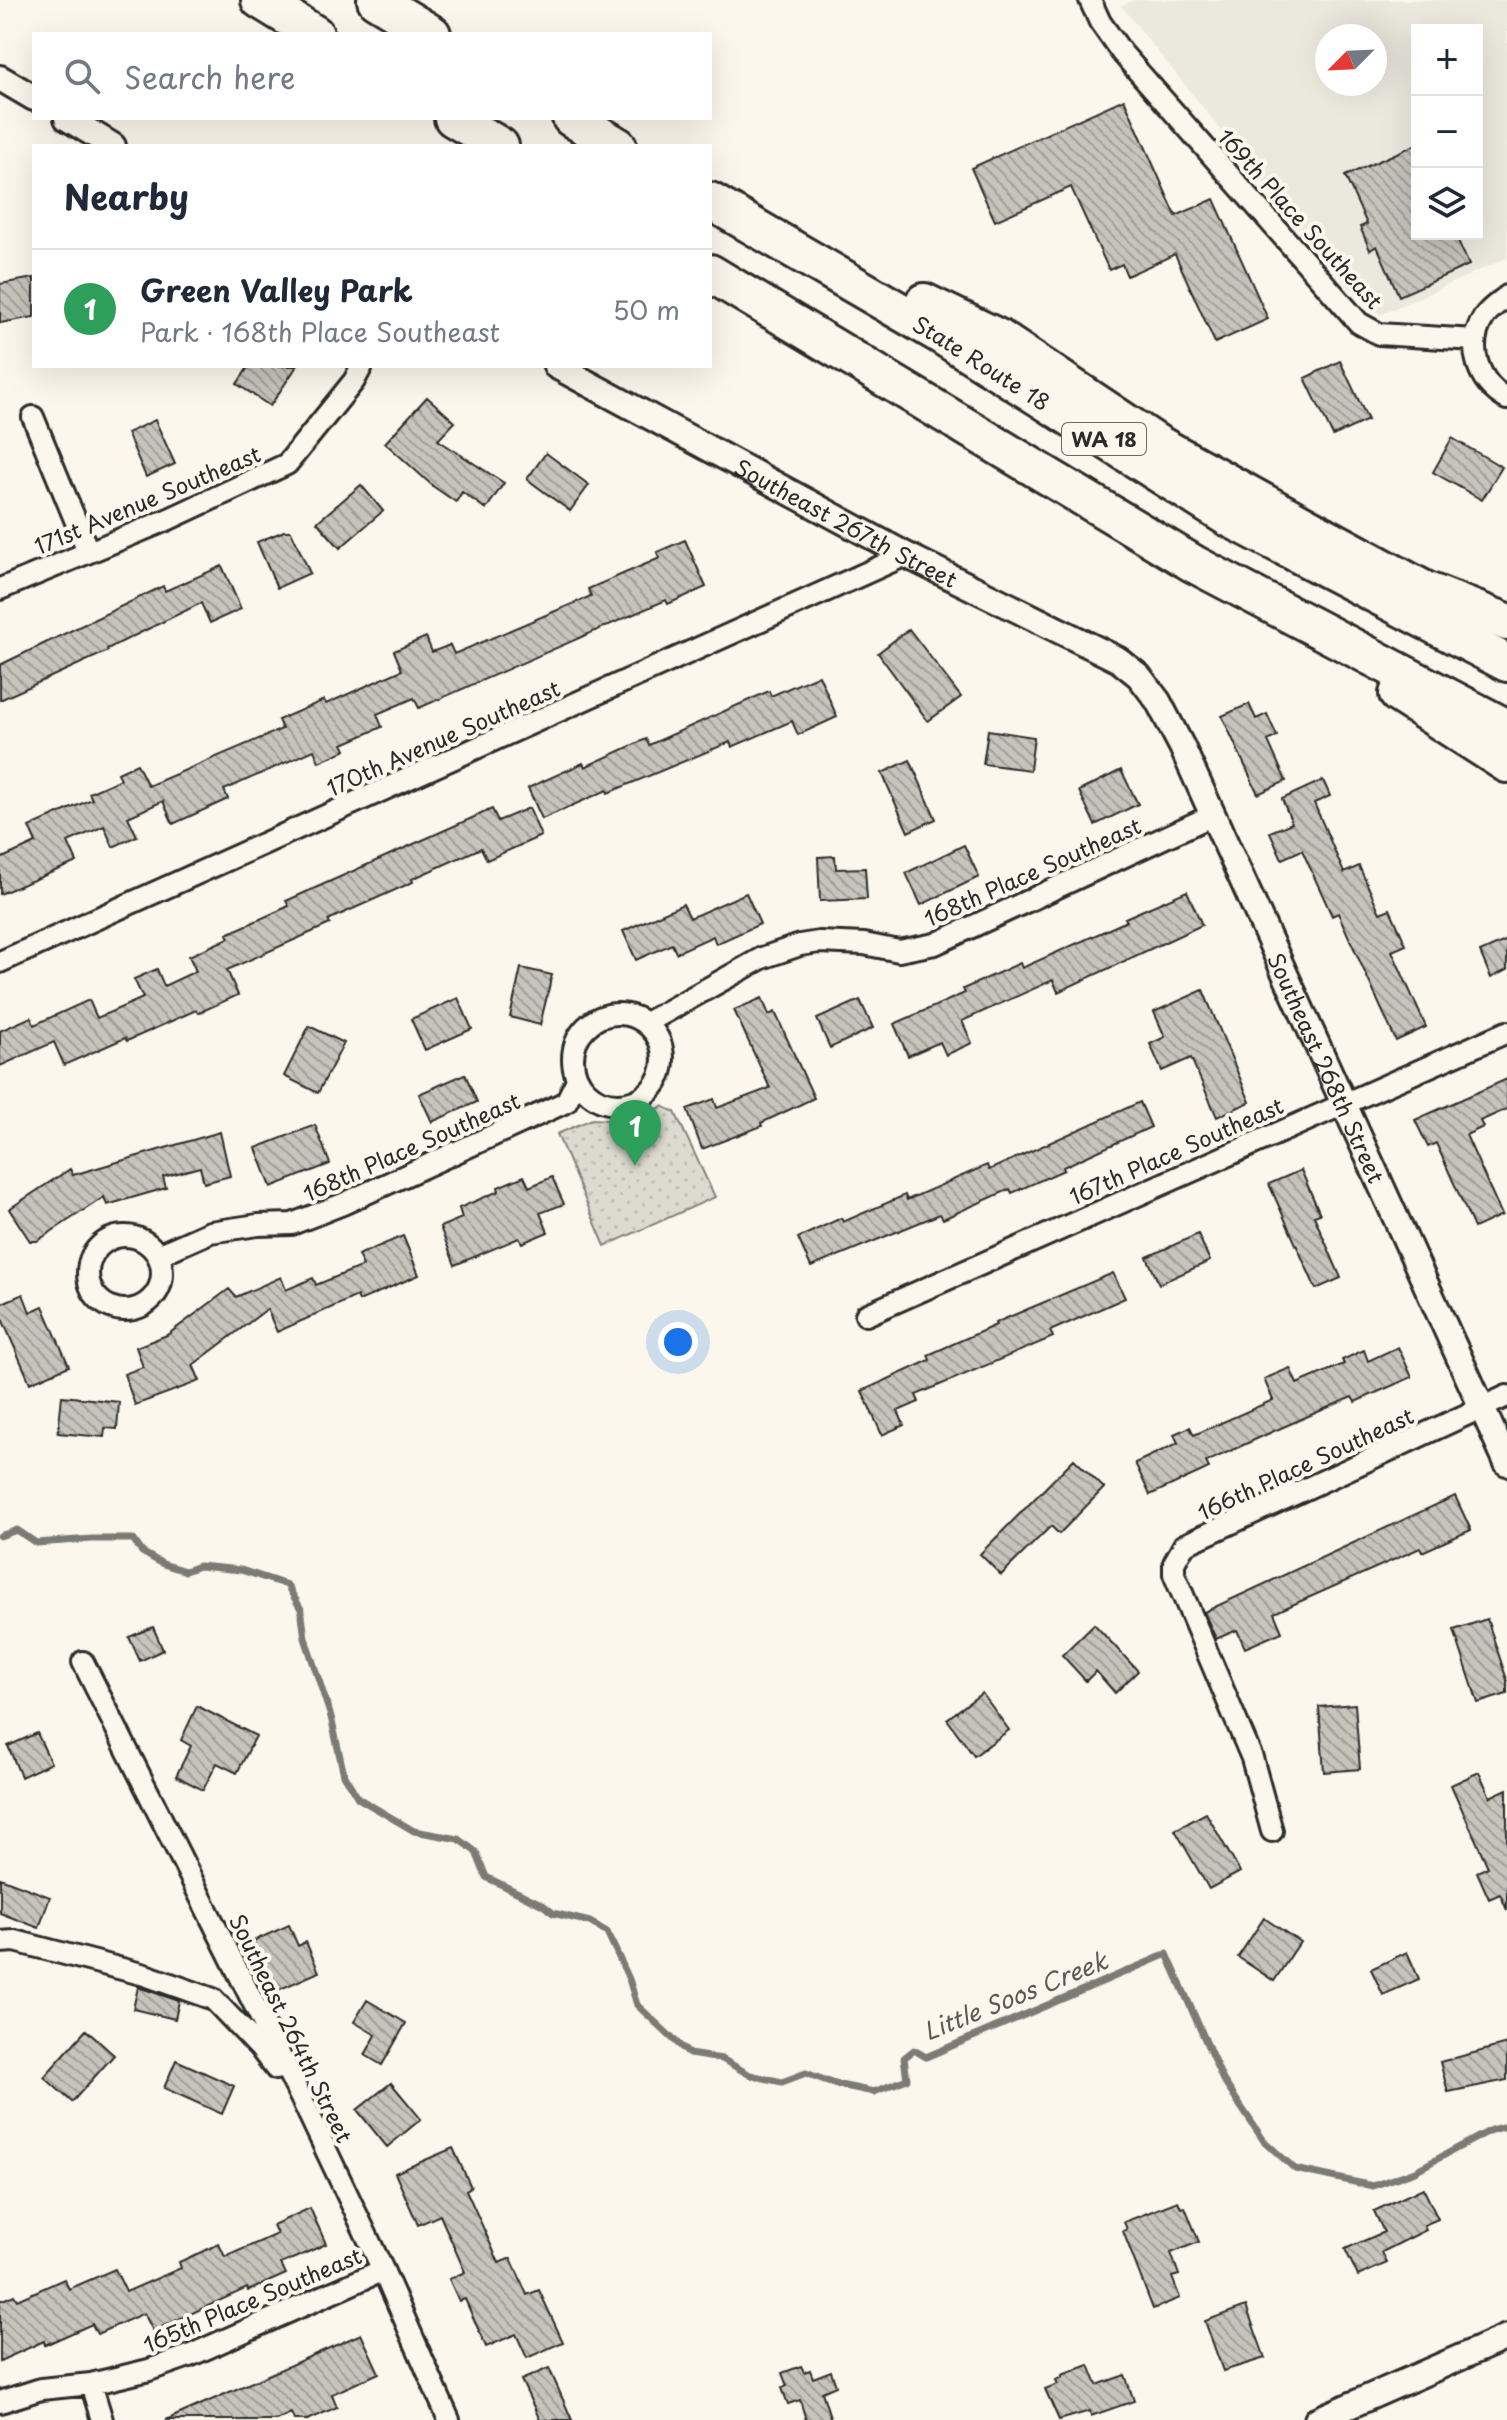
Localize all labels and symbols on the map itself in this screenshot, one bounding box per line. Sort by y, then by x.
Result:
north arrow [1315,24,1387,96]
street label: 169th Place Southeast [1211,120,1391,316]
street label: State Route 18 [907,306,1057,417]
road number: WA 18 [1062,423,1146,455]
street label: 171st Avenue Southeast [29,436,265,562]
street label: Southeast 267th Street [730,450,963,595]
street label: 170th Avenue Southeast [321,671,565,803]
street label: 168th Place Southeast [918,808,1146,934]
street label: Southeast 268th Street [1261,947,1394,1188]
street label: 168th Place Southeast [297,1083,525,1209]
street label: 167th Place Southeast [1064,1088,1288,1212]
pin: 1 [609,1100,661,1166]
your location [658,1322,698,1362]
street label: 166th Place Southeast [1191,1398,1419,1528]
street label: Southeast 264th Street [222,1908,362,2148]
water label: Little Soos Creek [917,1941,1114,2048]
street label: 165th Place Southeast [138,2238,367,2360]

